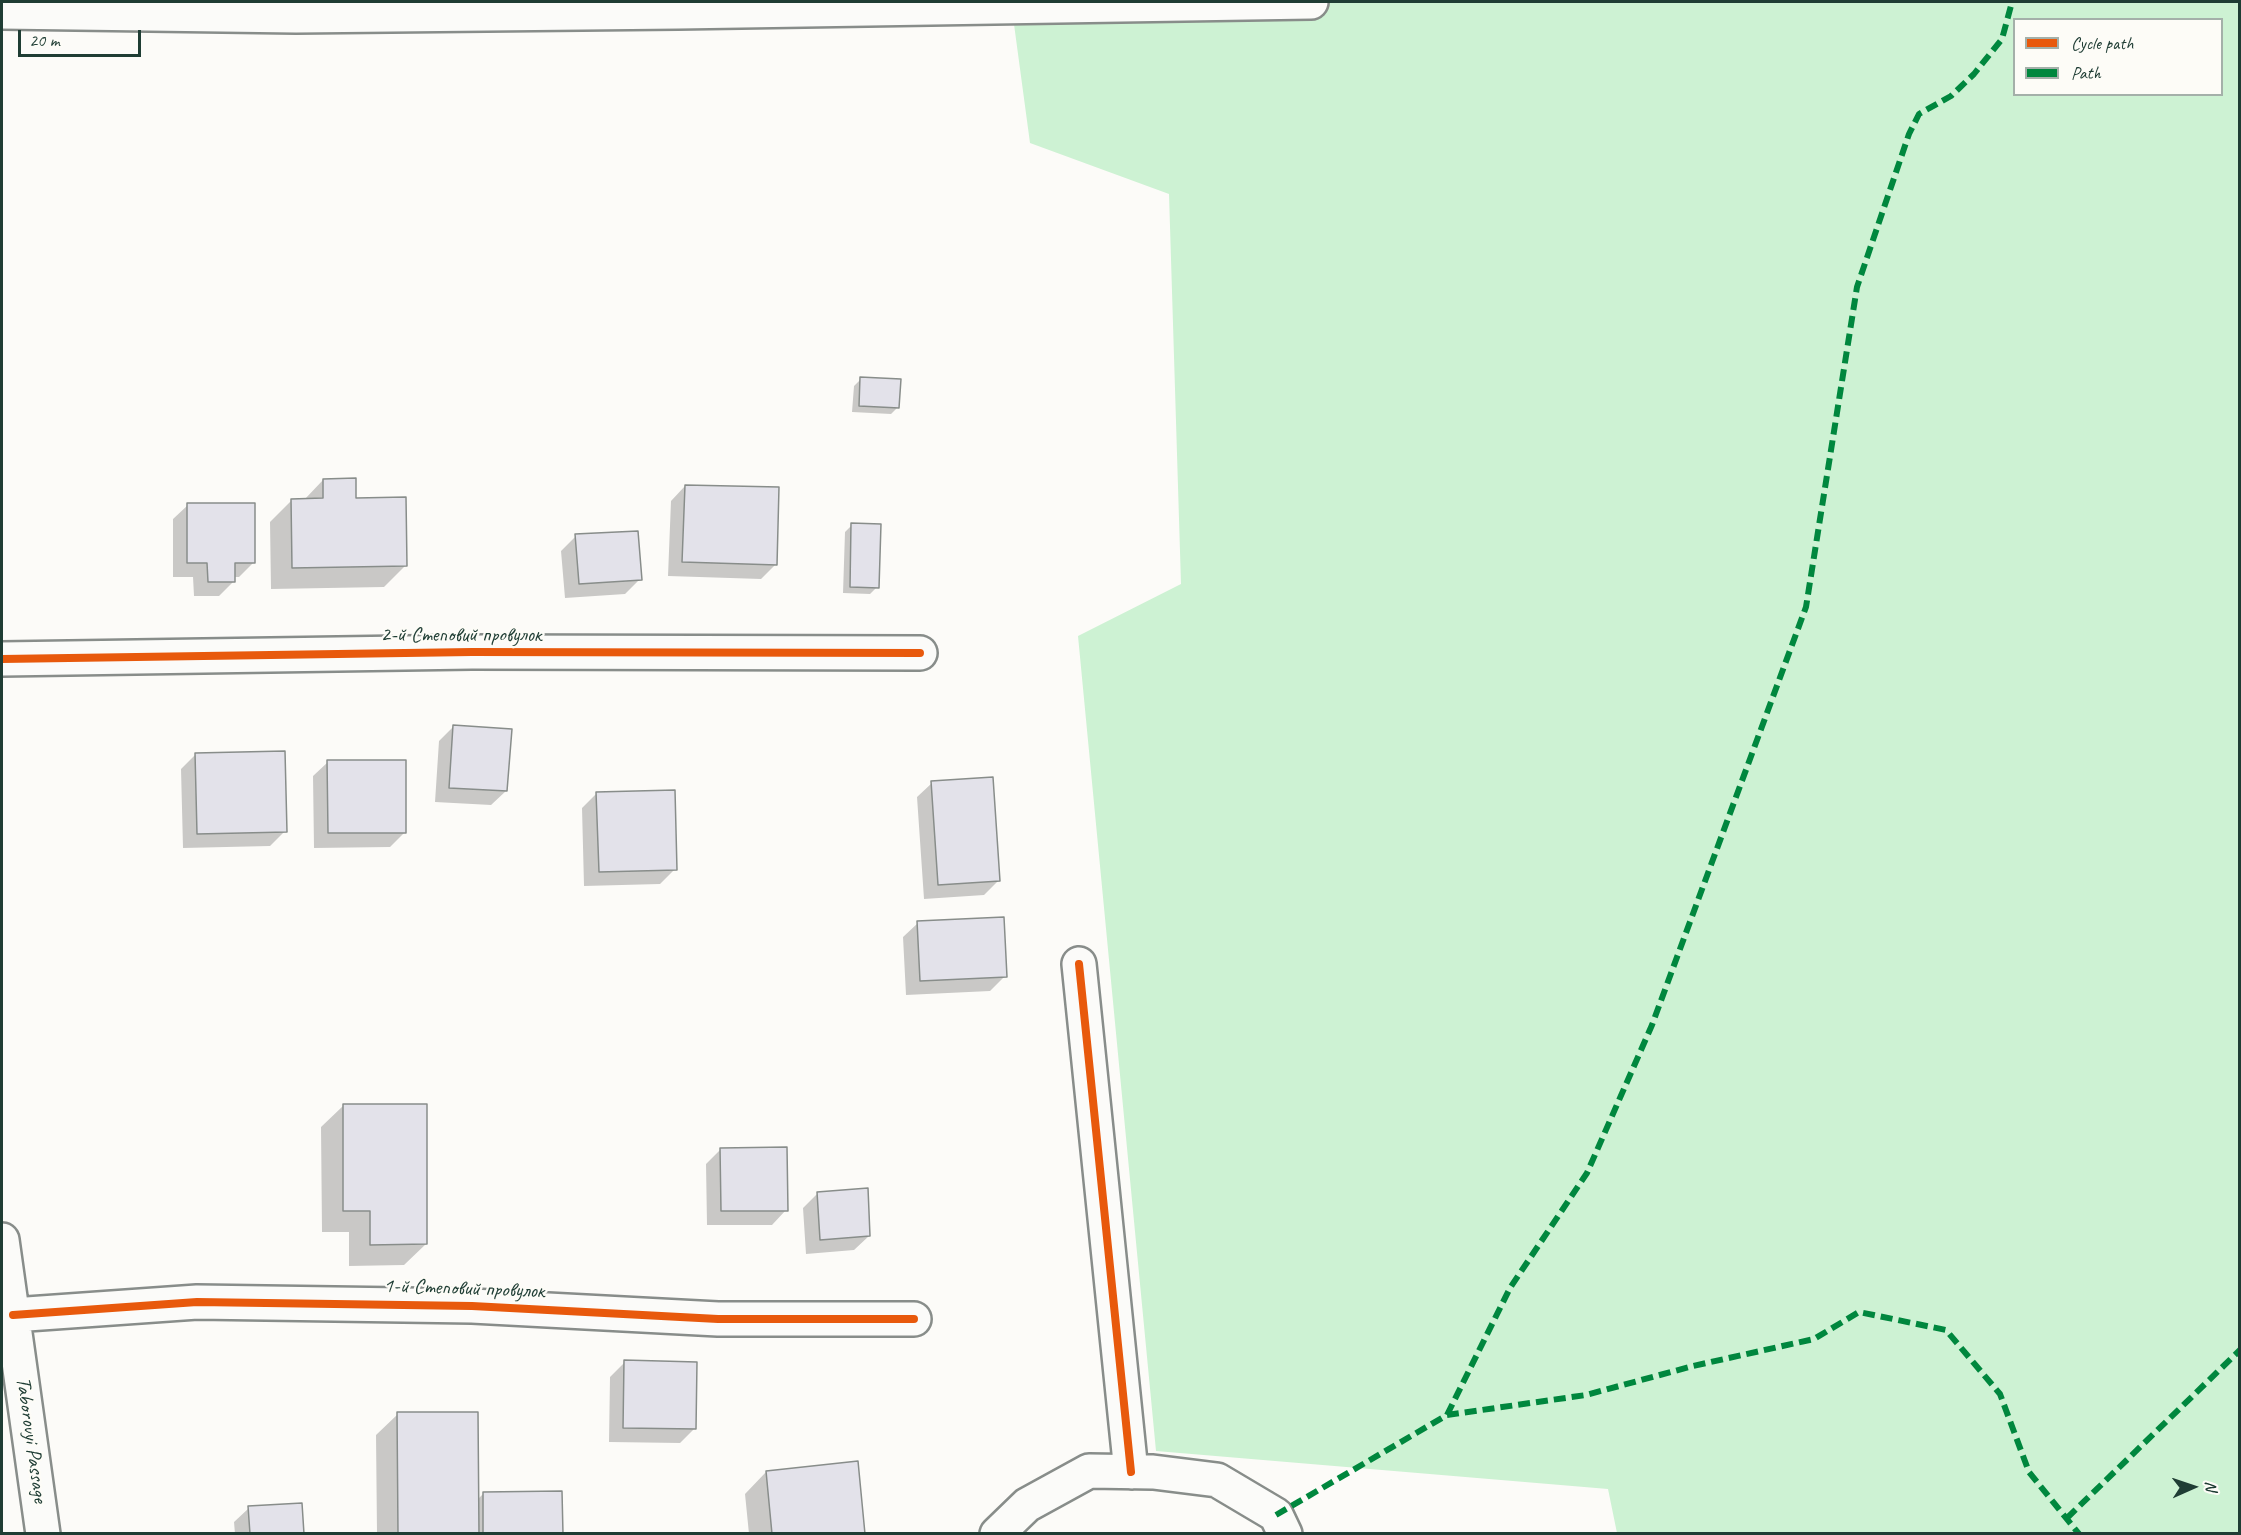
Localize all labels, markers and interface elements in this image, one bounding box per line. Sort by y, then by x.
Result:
scale bar [21,18,144,56]
legend [2013,18,2223,96]
text: 20 m [29,29,60,51]
text: Cycle path [2071,32,2133,54]
text: Path [2071,62,2101,84]
street label: 2-й Степовий провулок [380,622,542,648]
street label: 1-й Степовий провулок [383,1274,545,1304]
street label: Taborovyi Passage [10,1376,52,1504]
north arrow [2163,1457,2223,1517]
text: N [2201,1481,2221,1492]

